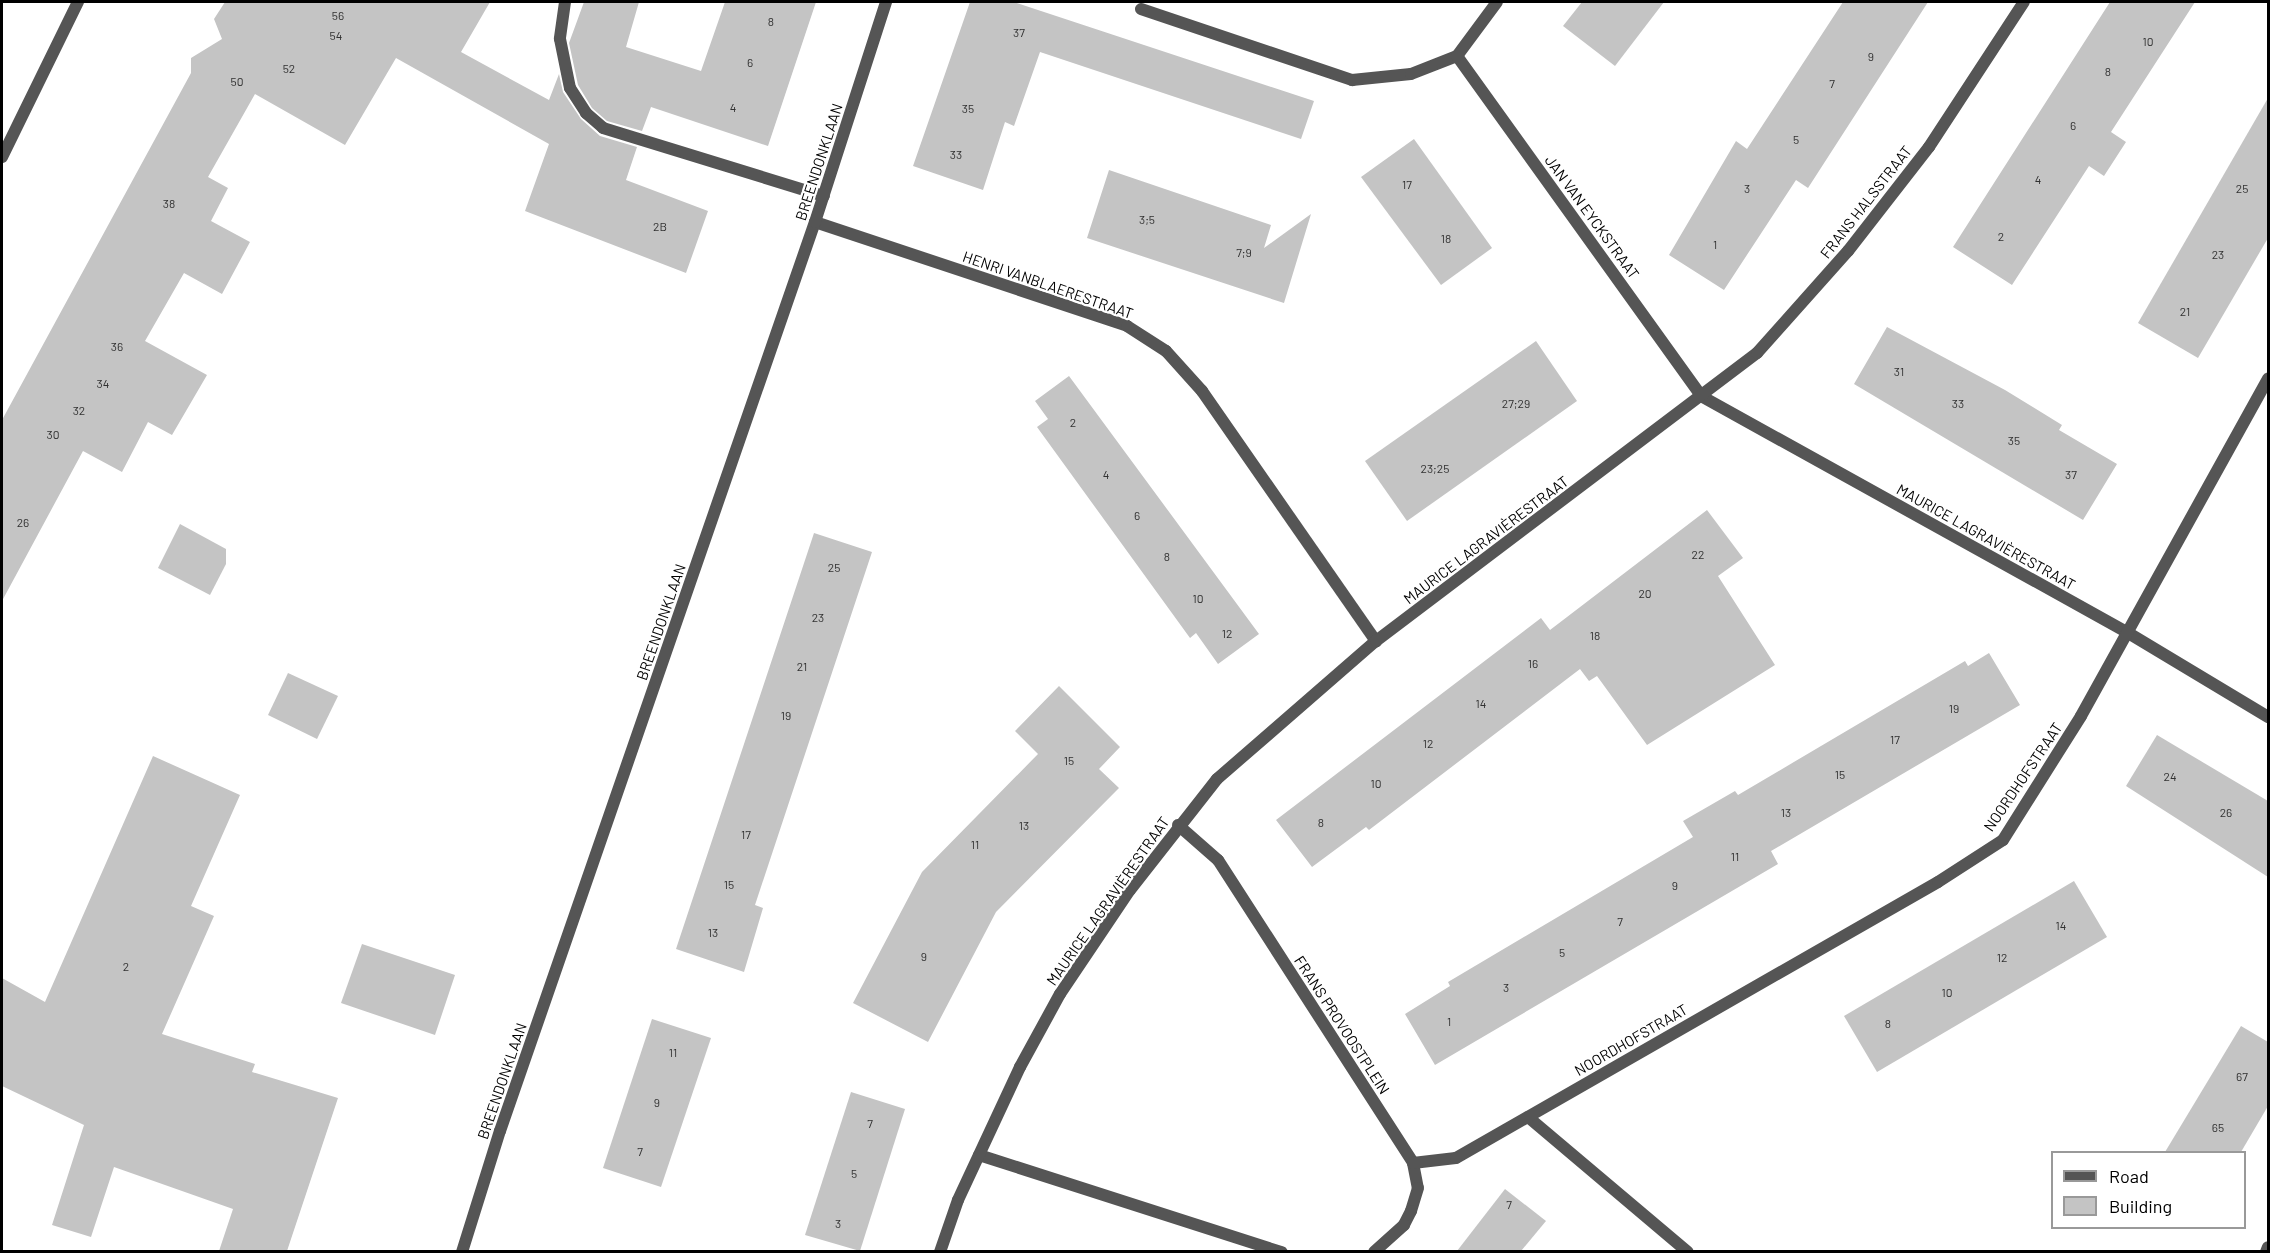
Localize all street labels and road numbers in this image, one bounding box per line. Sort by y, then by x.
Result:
street label: BREENDONKLAAN [792,101,846,223]
street label: FRANS HALSSTRAAT [1816,142,1916,262]
street label: JAN VAN EYCKSTRAAT [1541,152,1643,282]
street label: HENRI VANBLAERESTRAAT [960,247,1136,323]
street label: MAURICE LAGRAVIÈRESTRAAT [1400,472,1572,608]
street label: MAURICE LAGRAVIÈRESTRAAT [1893,480,2079,594]
street label: BREENDONKLAAN [633,561,689,683]
street label: NOORDHOFSTRAAT [1980,719,2066,835]
street label: MAURICE LAGRAVIÈRESTRAAT [1043,813,1173,989]
street label: FRANS PROVOOSTPLEIN [1291,953,1393,1097]
street label: NOORDHOFSTRAAT [1571,1000,1691,1080]
street label: BREENDONKLAAN [474,1020,530,1142]

